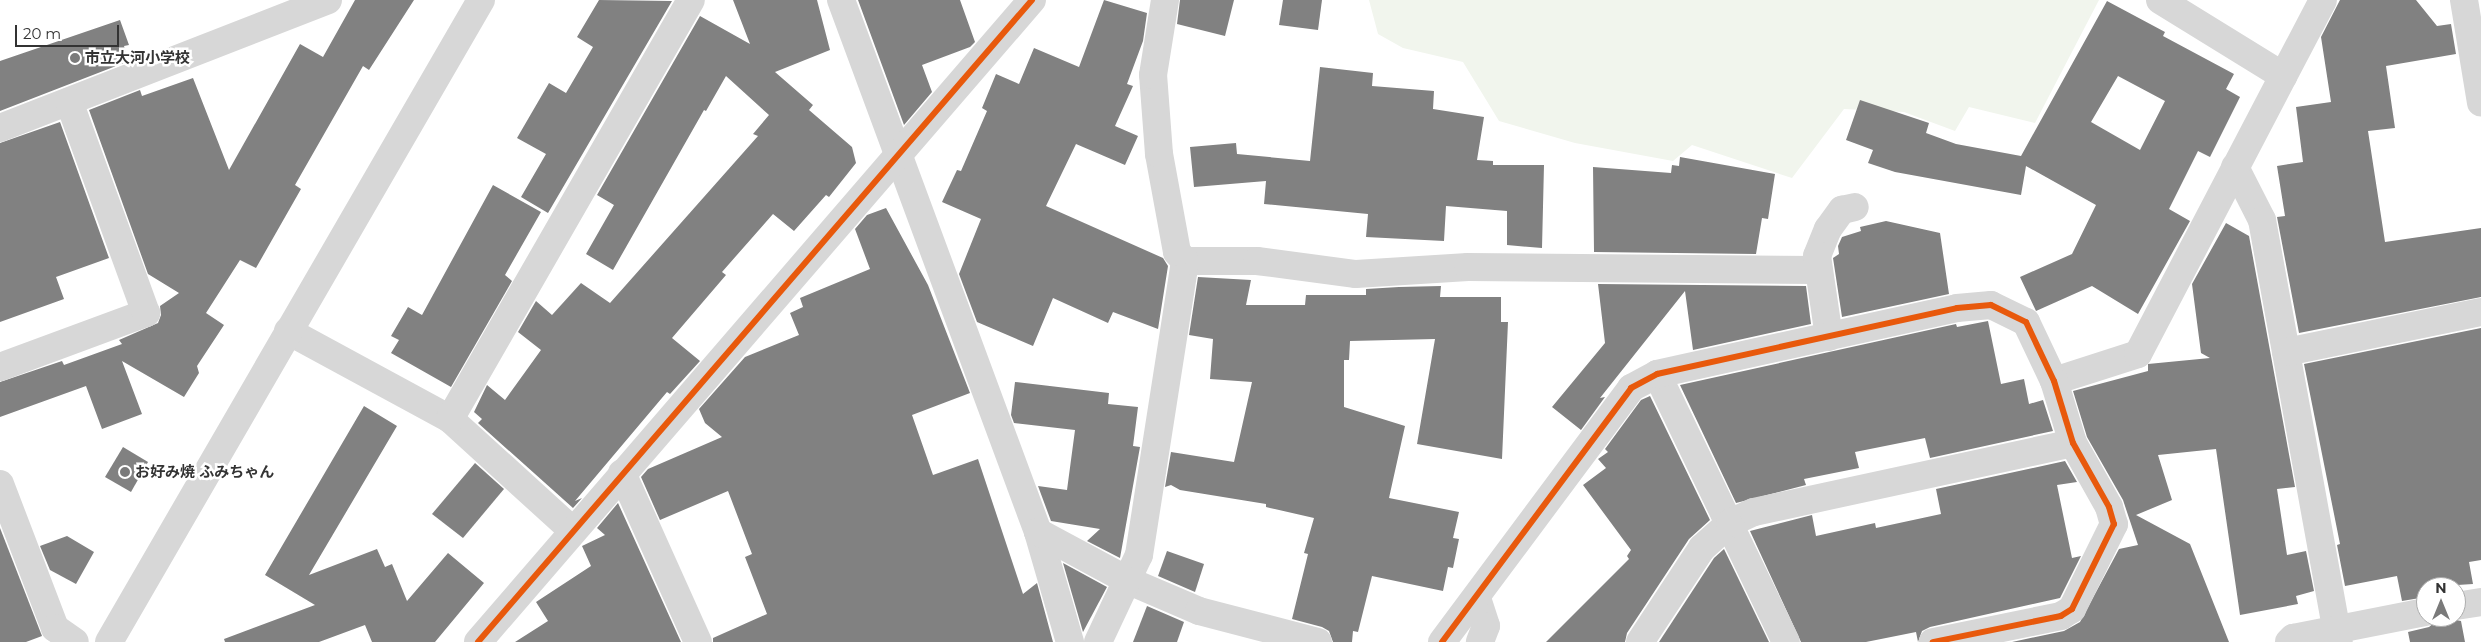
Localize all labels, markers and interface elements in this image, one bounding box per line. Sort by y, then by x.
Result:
scale bar [18,15,121,47]
text: 20 m [23,24,61,43]
place label: 市立大河小学校 [85,49,190,67]
marker: 市立大河小学校 [69,52,81,64]
place label: お好み焼 ふみちゃん [135,463,274,481]
marker: お好み焼 ふみちゃん [119,466,131,478]
north arrow [2416,577,2466,627]
text: N [2435,579,2447,597]

